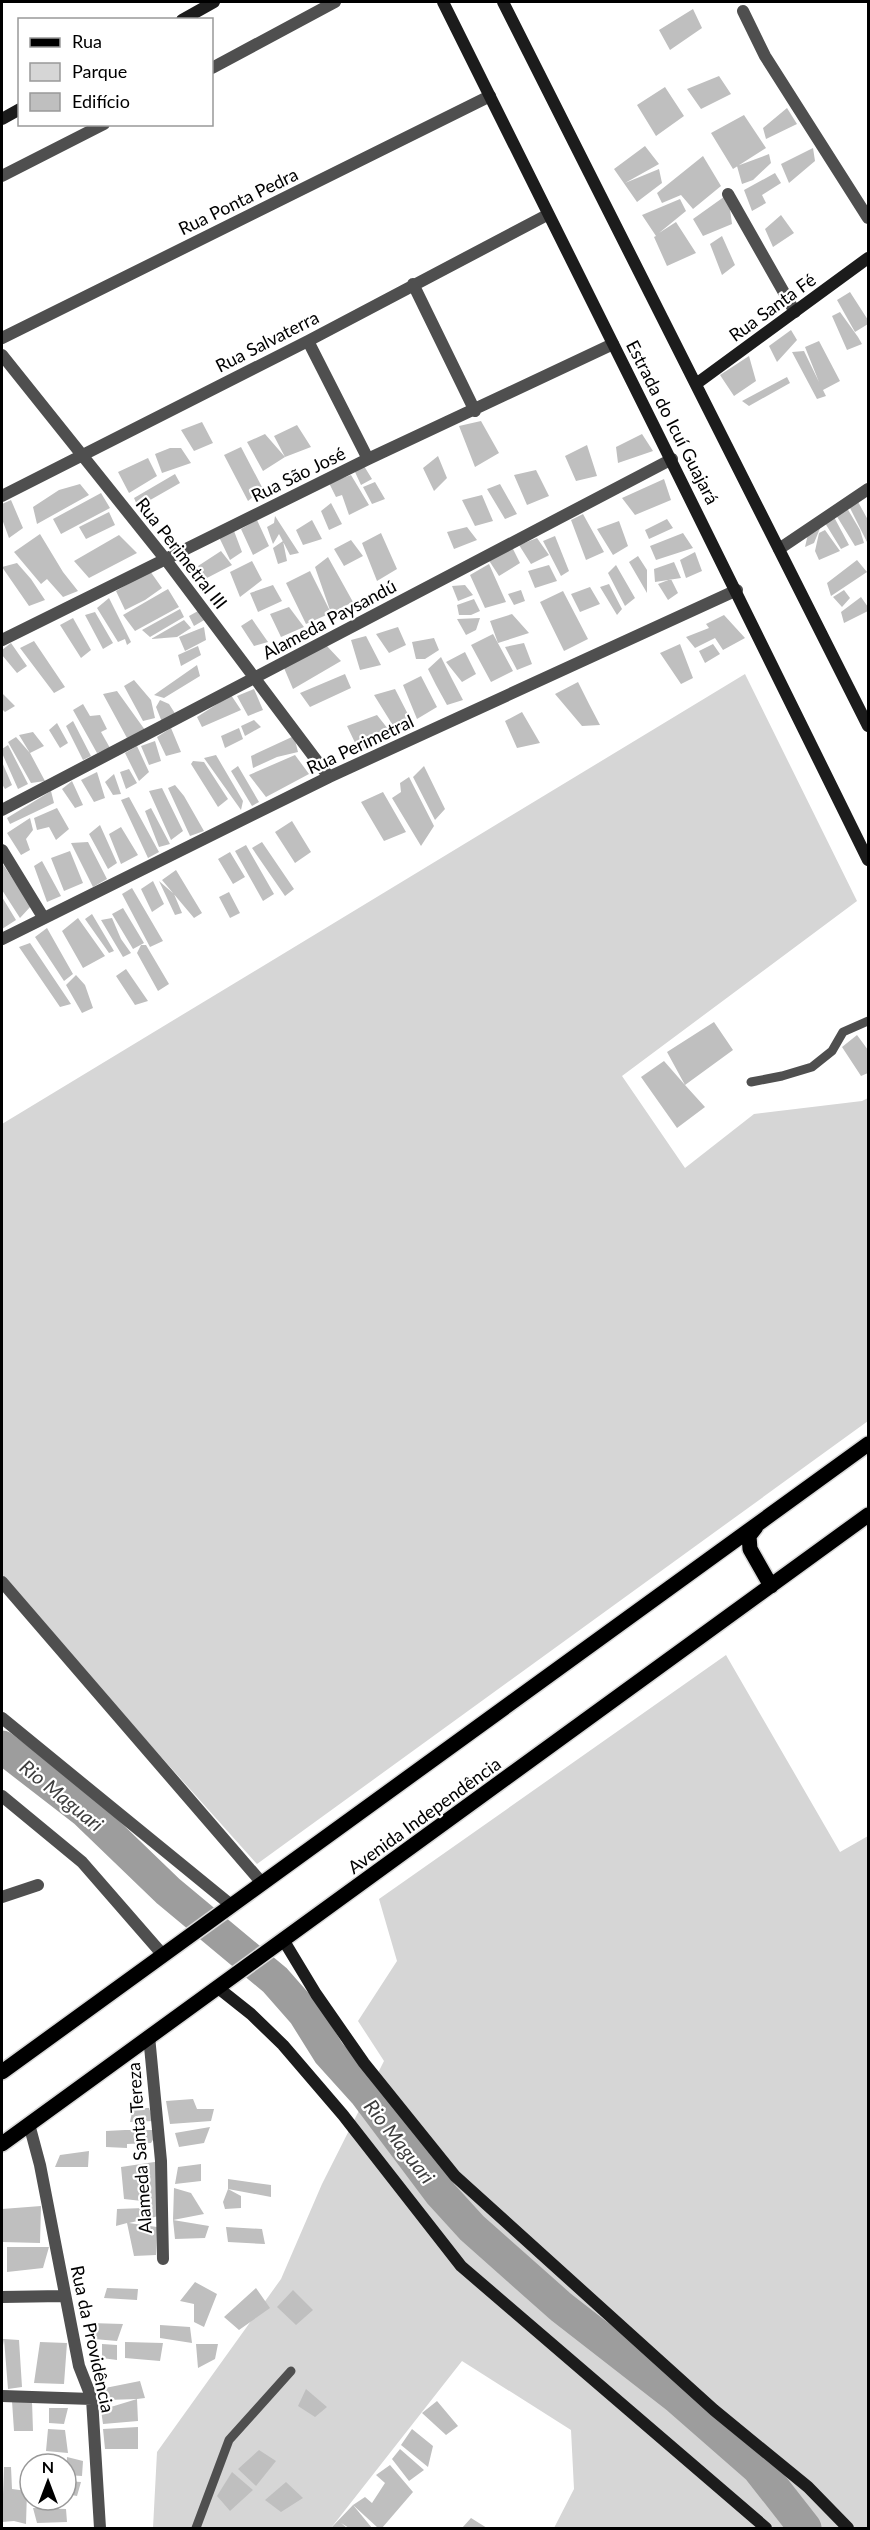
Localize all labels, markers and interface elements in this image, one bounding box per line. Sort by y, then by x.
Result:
legend [18,18,213,126]
text: Rua [72,30,102,52]
text: Parque [72,60,127,82]
text: Edifício [72,90,130,112]
street label: Rua Ponta Pedra [175,163,301,239]
street label: Rua Santa Fé [724,268,820,346]
street label: Rua Salvaterra [212,306,322,376]
street label: Estrada do Icuí Guajará [622,336,724,508]
street label: Rua São José [247,442,349,506]
street label: Rua Perimetral III [132,493,232,613]
street label: Alameda Paysandú [258,574,400,664]
street label: Rua Perimetral [303,710,417,778]
street label: Avenida Independência [343,1752,505,1878]
water label: Rio Maguari [15,1754,109,1836]
street label: Alameda Santa Tereza [122,2061,156,2235]
water label: Rio Maguari [360,2094,441,2188]
street label: Rua da Providência [67,2263,119,2415]
north arrow [18,2452,78,2512]
text: N [42,2457,54,2476]

